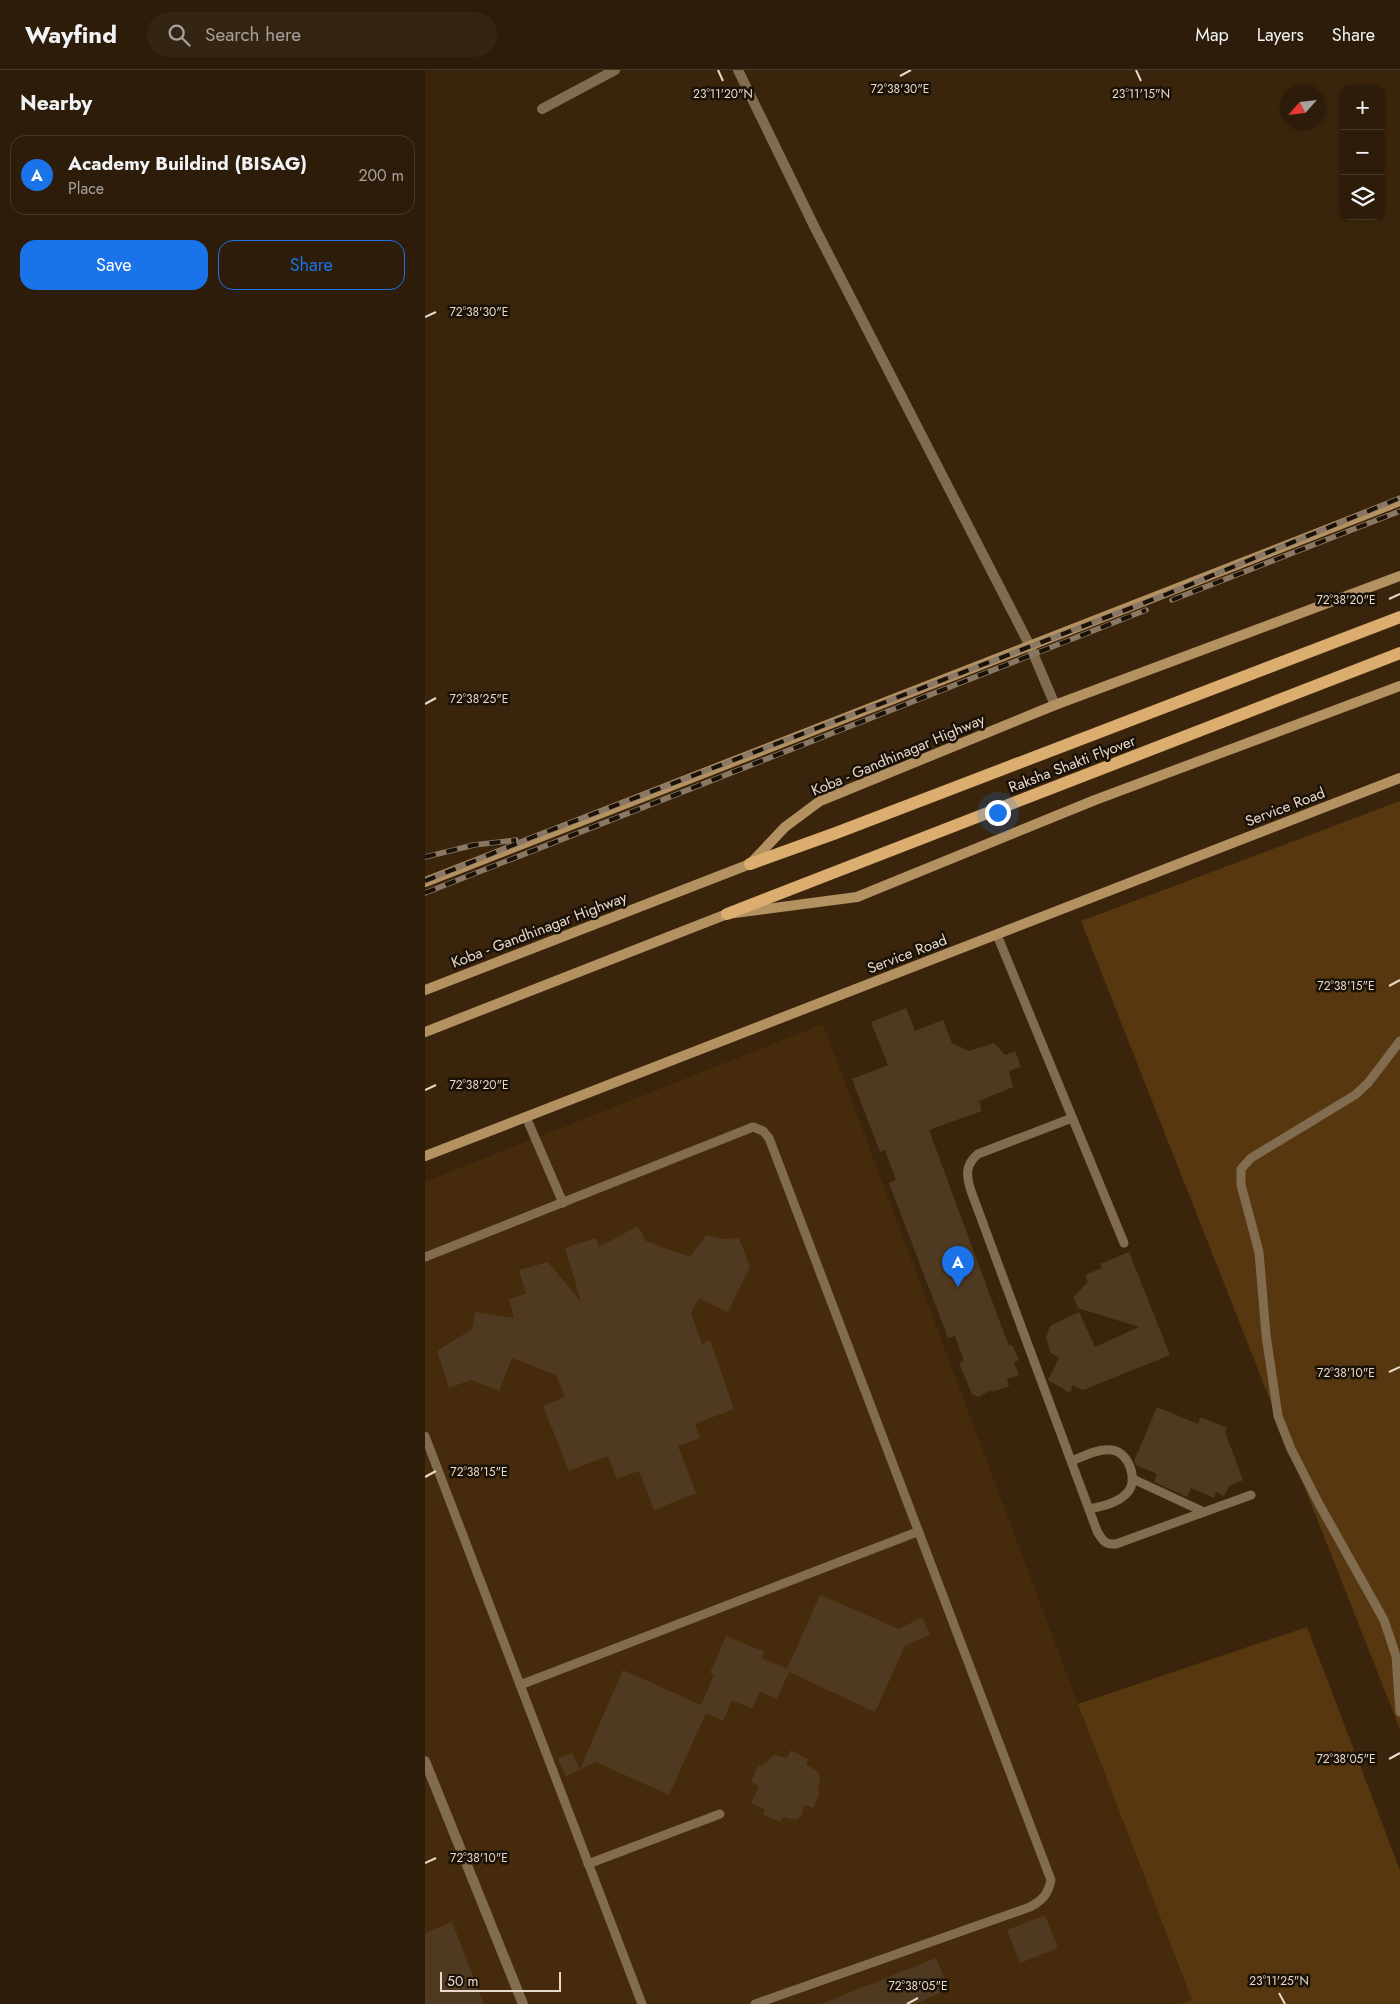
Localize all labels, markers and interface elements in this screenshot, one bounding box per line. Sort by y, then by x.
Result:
search box [147,12,497,57]
text: Wayfind [25,17,117,52]
icon: search [165,21,193,49]
text: Search here [205,21,301,48]
text: Map [1195,22,1229,48]
text: Layers [1257,22,1304,48]
text: Share [1332,22,1375,48]
text: 72°38'30"E [871,80,929,98]
text: 23°11'20"N [693,85,753,103]
text: 23°11'15"N [1112,85,1170,103]
north arrow [1280,85,1325,130]
map controls [1340,85,1385,220]
button: + [1340,85,1385,130]
text: Nearby [20,88,92,118]
button: − [1340,130,1385,175]
text: Academy Buildind (BISAG) [68,150,307,177]
text: A [31,164,43,187]
text: 200 m [358,164,404,187]
button: layers [1340,175,1385,220]
text: Place [68,177,104,200]
button: Save [20,240,208,290]
button: Share [218,240,405,290]
text: 72°38'30"E [450,303,508,321]
text: 72°38'20"E [1316,591,1376,609]
text: 72°38'25"E [450,690,508,708]
street label: Koba - Gandhinagar Highway [808,708,989,802]
street label: Raksha Shakti Flyover [1005,729,1139,798]
street label: Service Road [1242,782,1328,832]
your location [985,800,1011,826]
street label: Koba - Gandhinagar Highway [448,886,630,974]
street label: Service Road [864,929,950,979]
text: 72°38'15"E [1317,977,1375,995]
text: 72°38'20"E [449,1076,509,1094]
pin: A [942,1246,974,1287]
text: 72°38'10"E [1317,1364,1375,1382]
text: 72°38'15"E [450,1463,508,1481]
text: 72°38'05"E [1316,1750,1376,1768]
text: 72°38'10"E [450,1849,508,1867]
scale bar [440,1969,561,1992]
text: 50 m [447,1971,478,1991]
text: 23°11'25"N [1249,1972,1309,1990]
text: 72°38'05"E [888,1977,948,1995]

